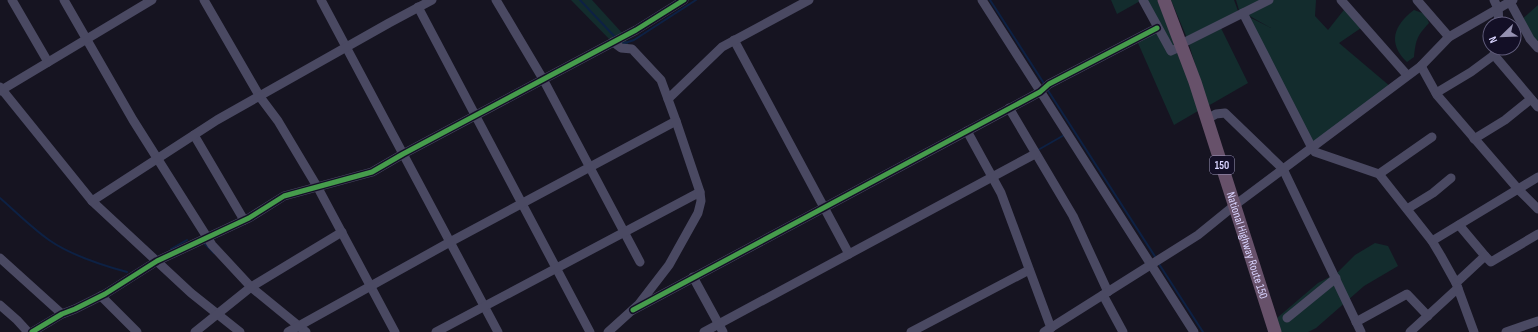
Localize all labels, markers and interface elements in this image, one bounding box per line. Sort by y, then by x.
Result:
north arrow [1482,16,1522,56]
text: N [1486,34,1500,45]
road number: 150 [1210,156,1234,174]
street label: National Highway Route 150 [1223,190,1271,301]

